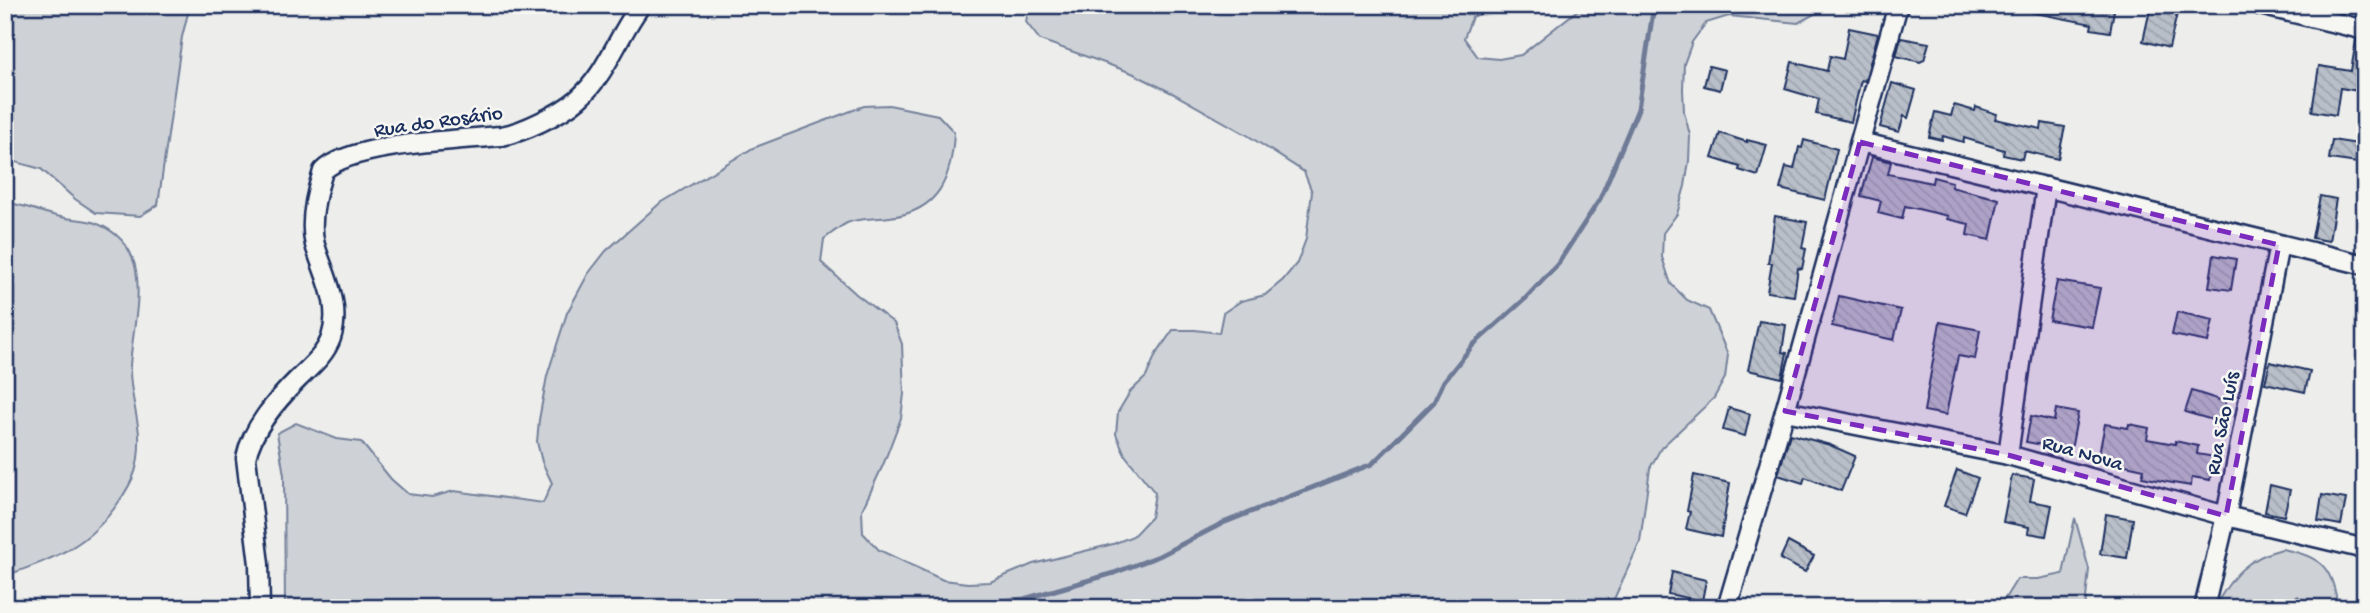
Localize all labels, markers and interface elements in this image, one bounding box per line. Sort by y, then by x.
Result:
street label: Rua do Rosário [372,102,505,145]
street label: Rua São Luís [2202,369,2247,477]
street label: Rua Nova [2039,432,2127,479]

